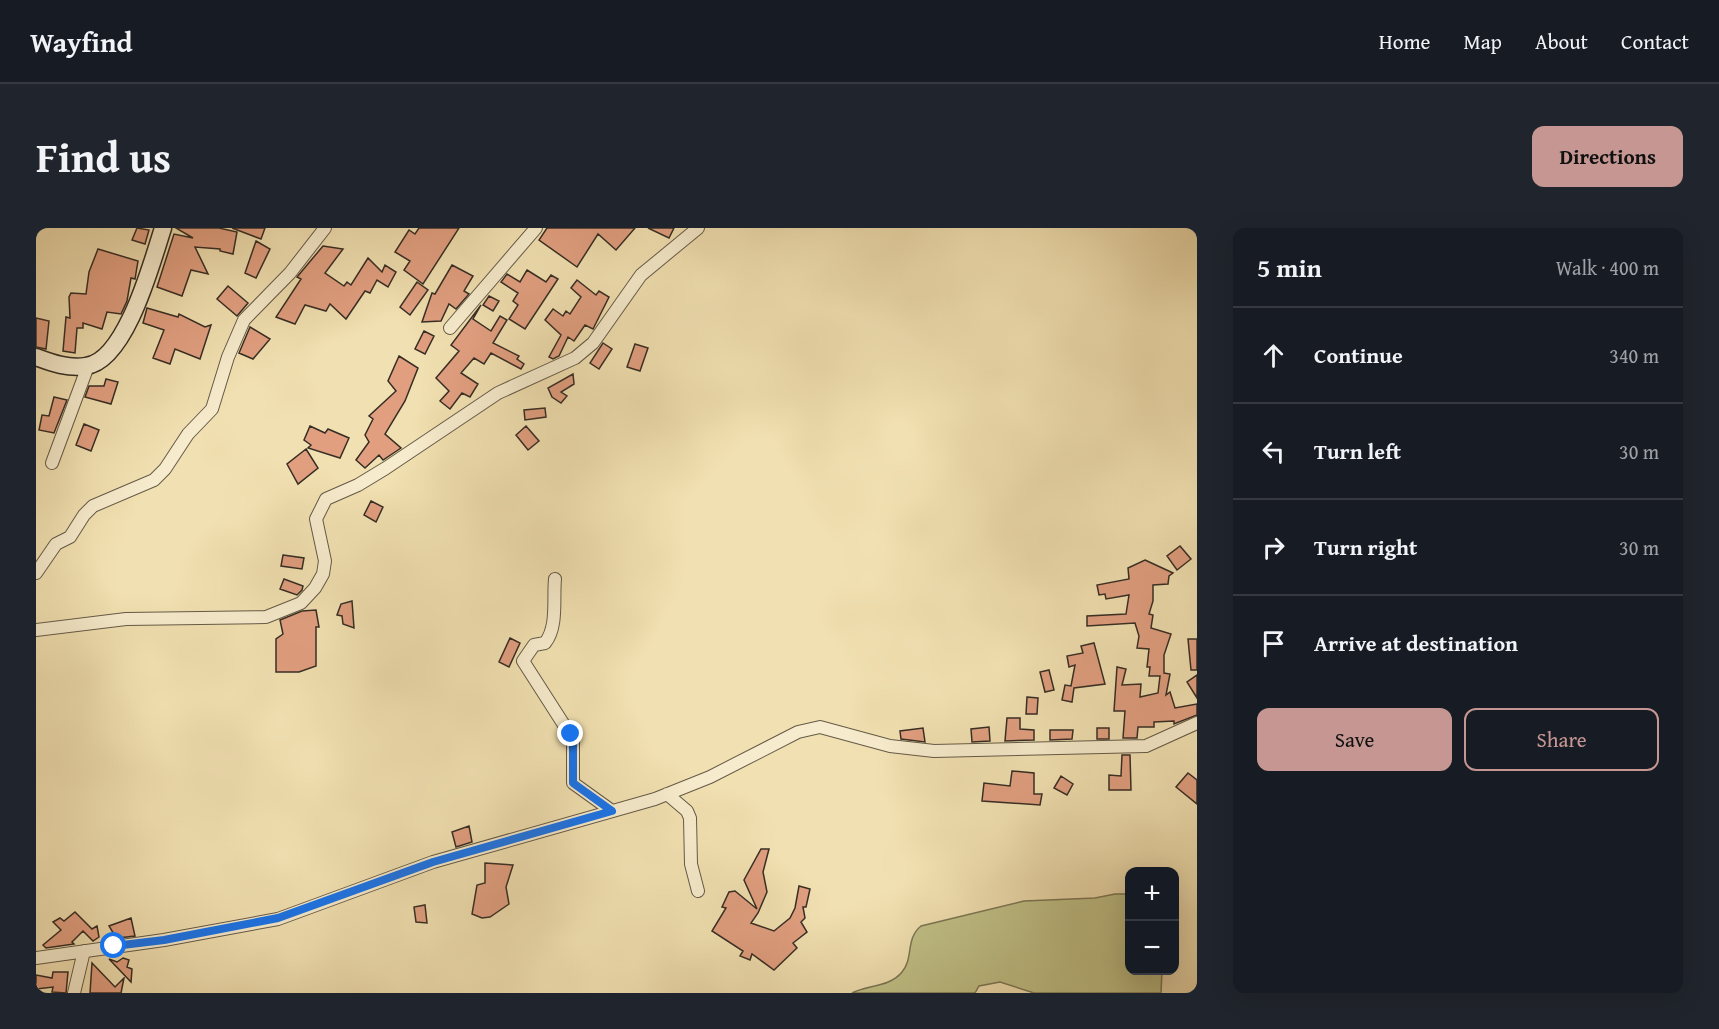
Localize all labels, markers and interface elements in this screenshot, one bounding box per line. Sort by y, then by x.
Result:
text: Wayfind [30,21,132,62]
text: Home [1379,26,1430,57]
text: Map [1463,26,1502,57]
text: About [1535,26,1588,57]
text: Contact [1621,26,1689,57]
text: Find us [36,126,171,187]
button: Directions [1532,126,1683,187]
text: 5 min [1257,248,1322,287]
text: Walk · 400 m [1556,253,1659,282]
icon: ahead [1257,339,1290,372]
text: Continue [1314,339,1403,371]
text: 340 m [1609,341,1659,370]
icon: left [1257,435,1290,468]
text: Turn left [1314,435,1401,467]
text: 30 m [1619,437,1659,466]
icon: right [1257,531,1290,564]
text: Turn right [1314,531,1417,563]
text: 30 m [1619,533,1659,562]
icon: arrive [1257,627,1290,660]
text: Arrive at destination [1314,627,1518,659]
button: Save [1257,708,1452,771]
button: Share [1464,708,1659,771]
route end [557,720,583,746]
map controls [1125,867,1179,975]
button: + [1125,867,1179,921]
button: − [1125,921,1179,975]
route start [100,932,126,958]

